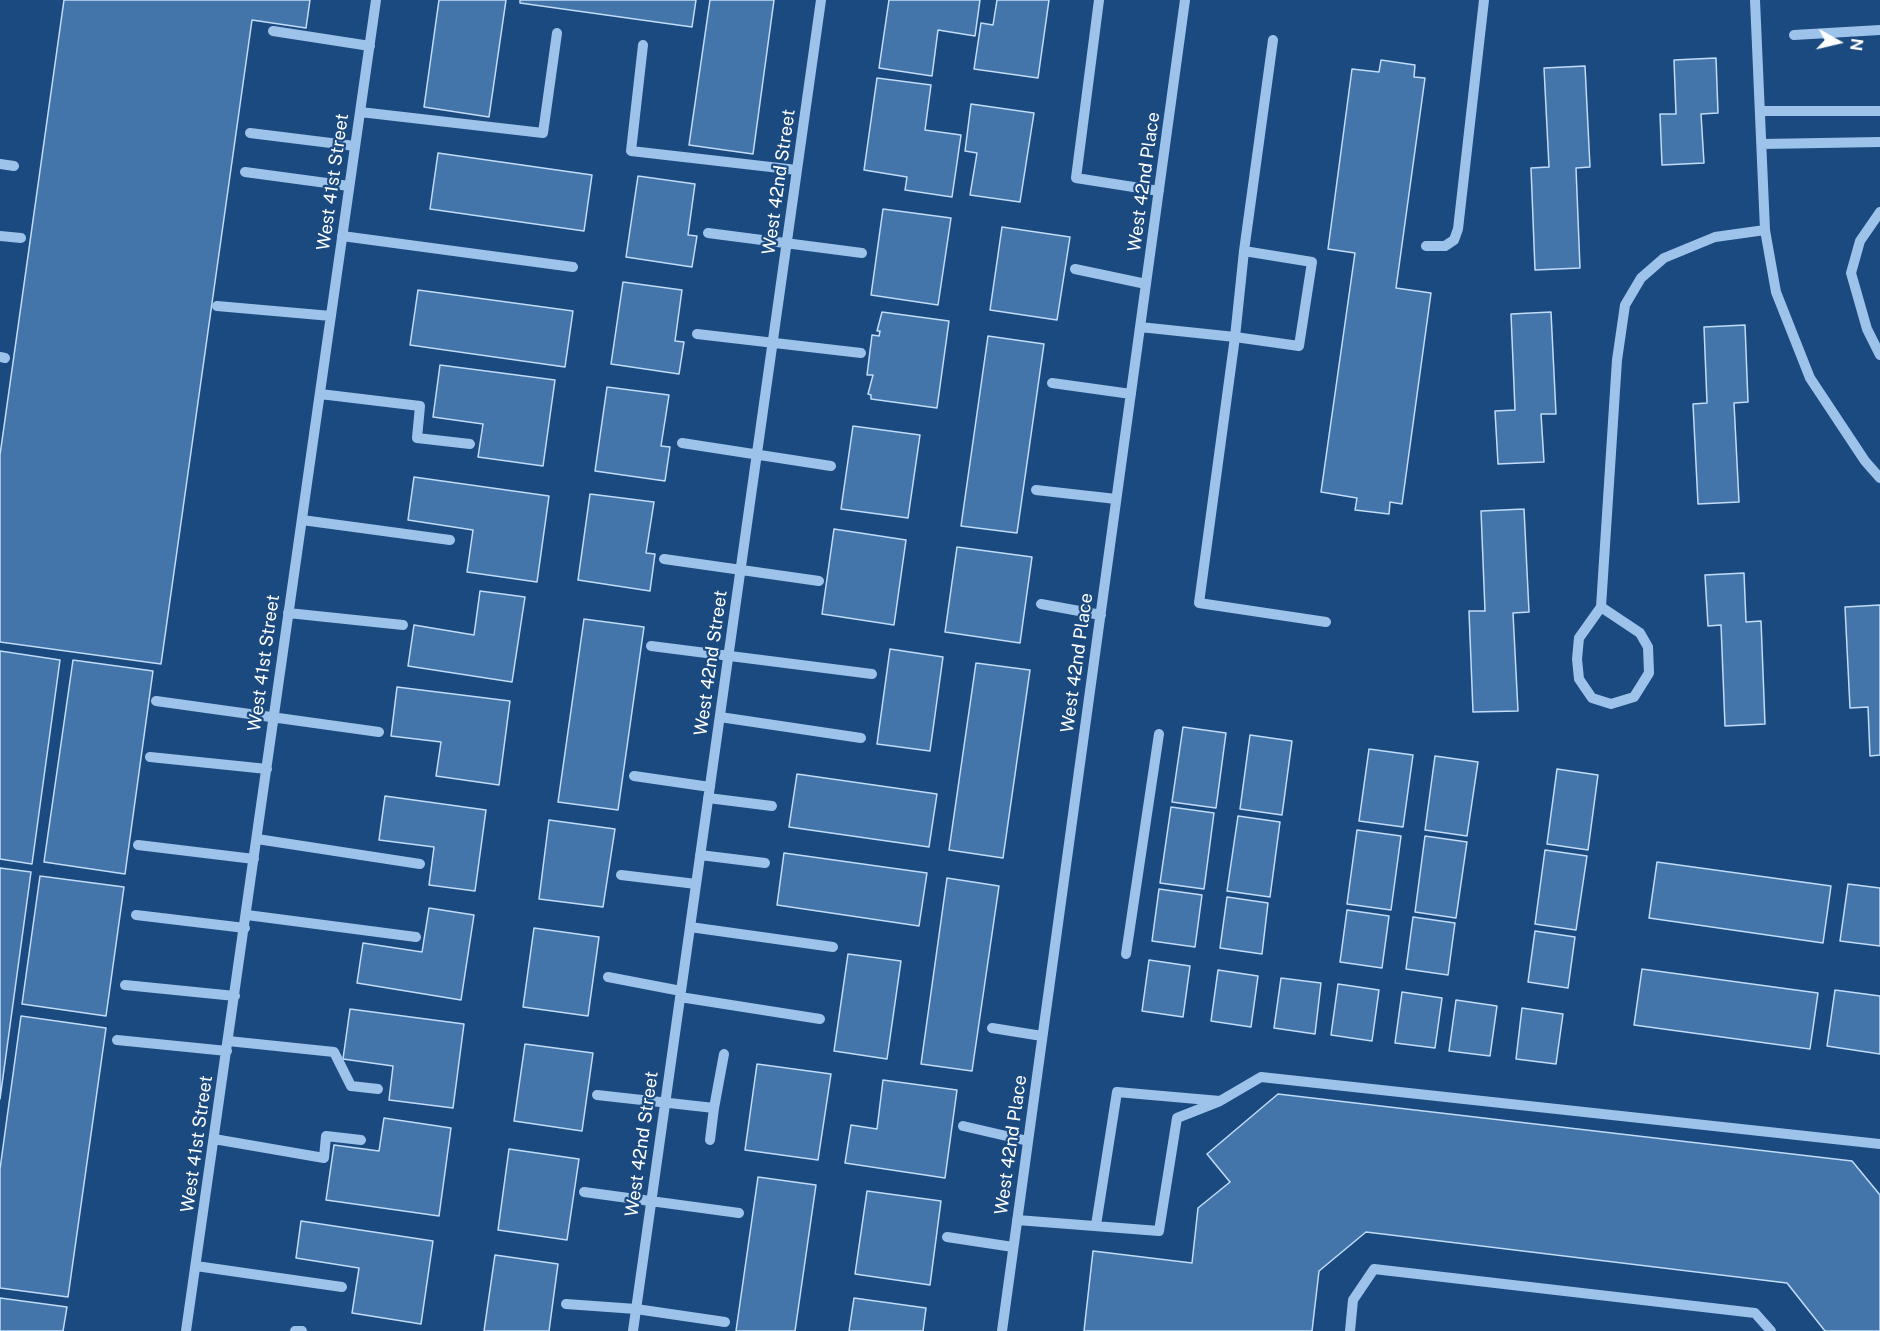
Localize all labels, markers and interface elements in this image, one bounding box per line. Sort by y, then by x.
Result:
north arrow [1808,12,1868,72]
text: N [1846,37,1867,52]
street label: West 42nd Street [758,108,800,256]
street label: West 42nd Place [1123,111,1165,253]
street label: West 41st Street [313,112,353,252]
street label: West 42nd Street [690,589,732,737]
street label: West 42nd Place [1056,592,1098,734]
street label: West 41st Street [244,593,284,733]
street label: West 42nd Street [621,1070,663,1218]
street label: West 41st Street [177,1074,217,1214]
street label: West 42nd Place [990,1074,1032,1216]

